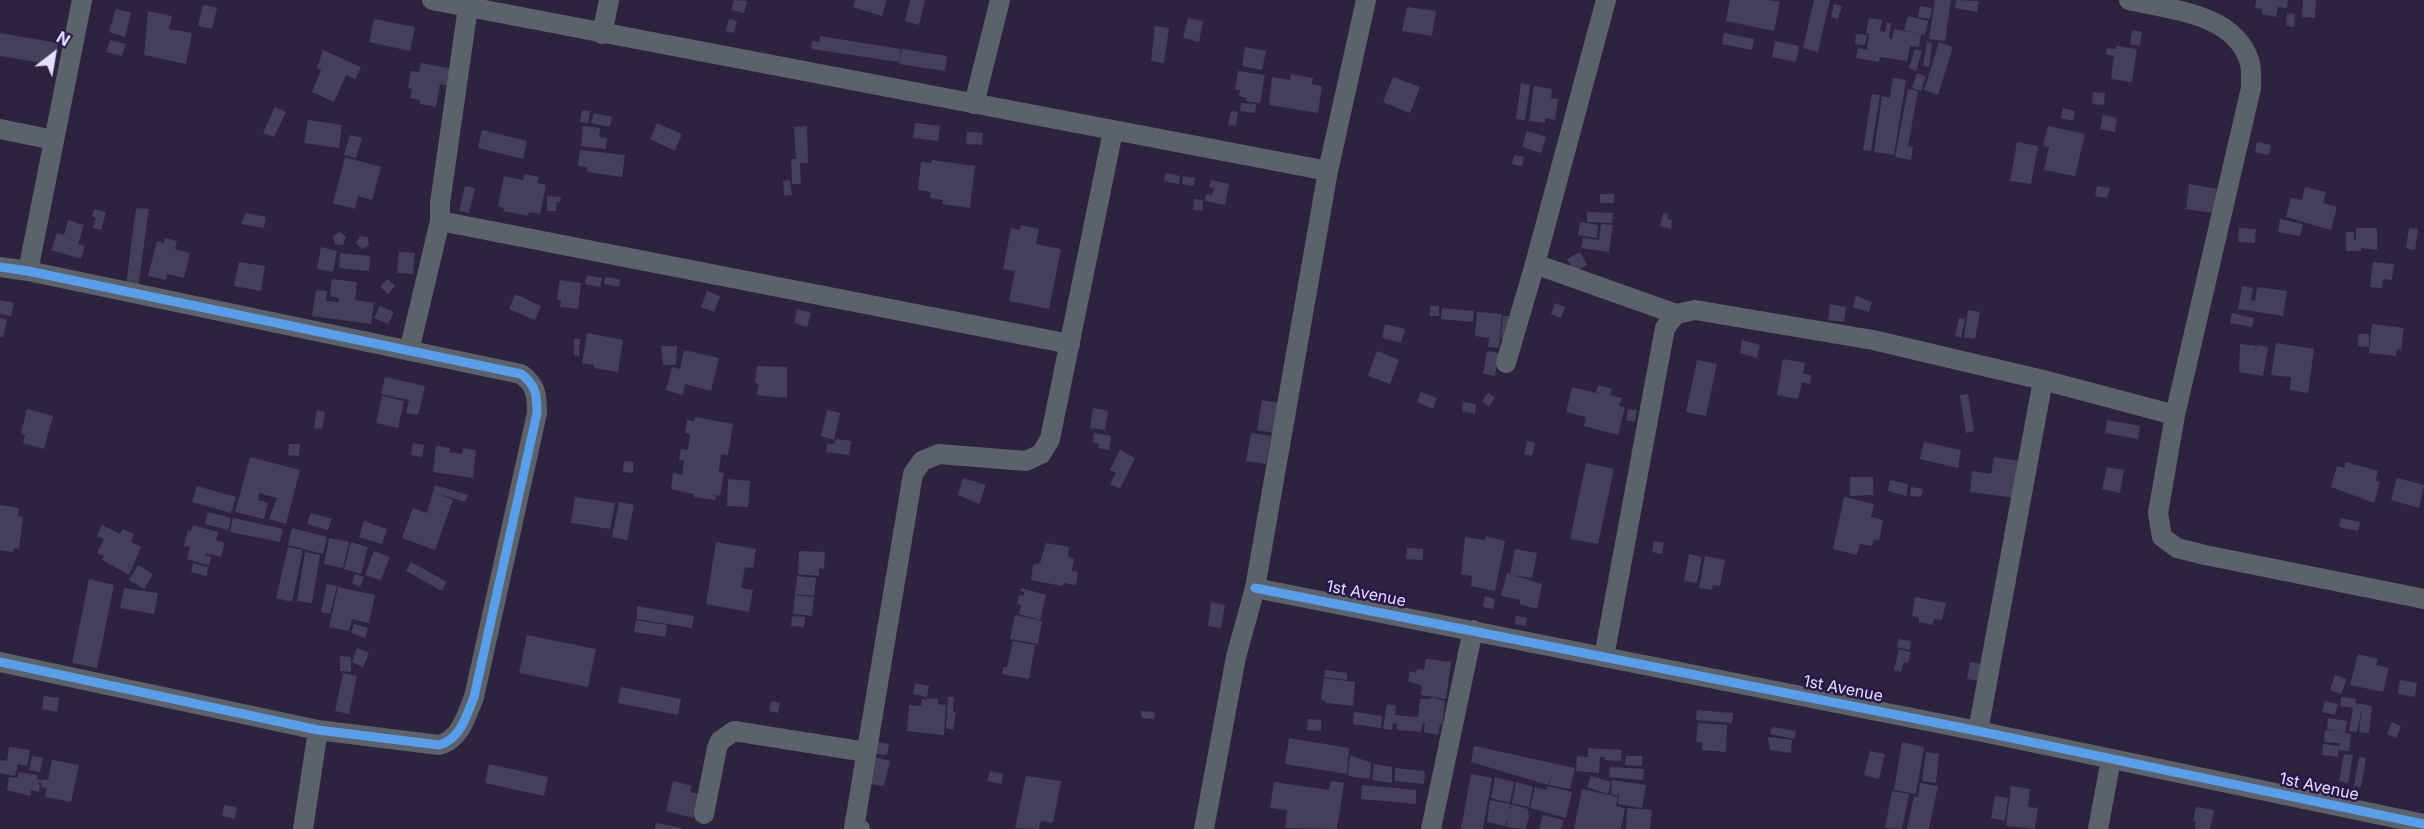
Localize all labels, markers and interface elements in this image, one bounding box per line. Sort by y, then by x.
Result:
north arrow [24,24,84,84]
text: N [53,27,74,50]
street label: 1st Avenue [1324,577,1408,611]
street label: 1st Avenue [1801,672,1885,706]
street label: 1st Avenue [2277,769,2361,805]

